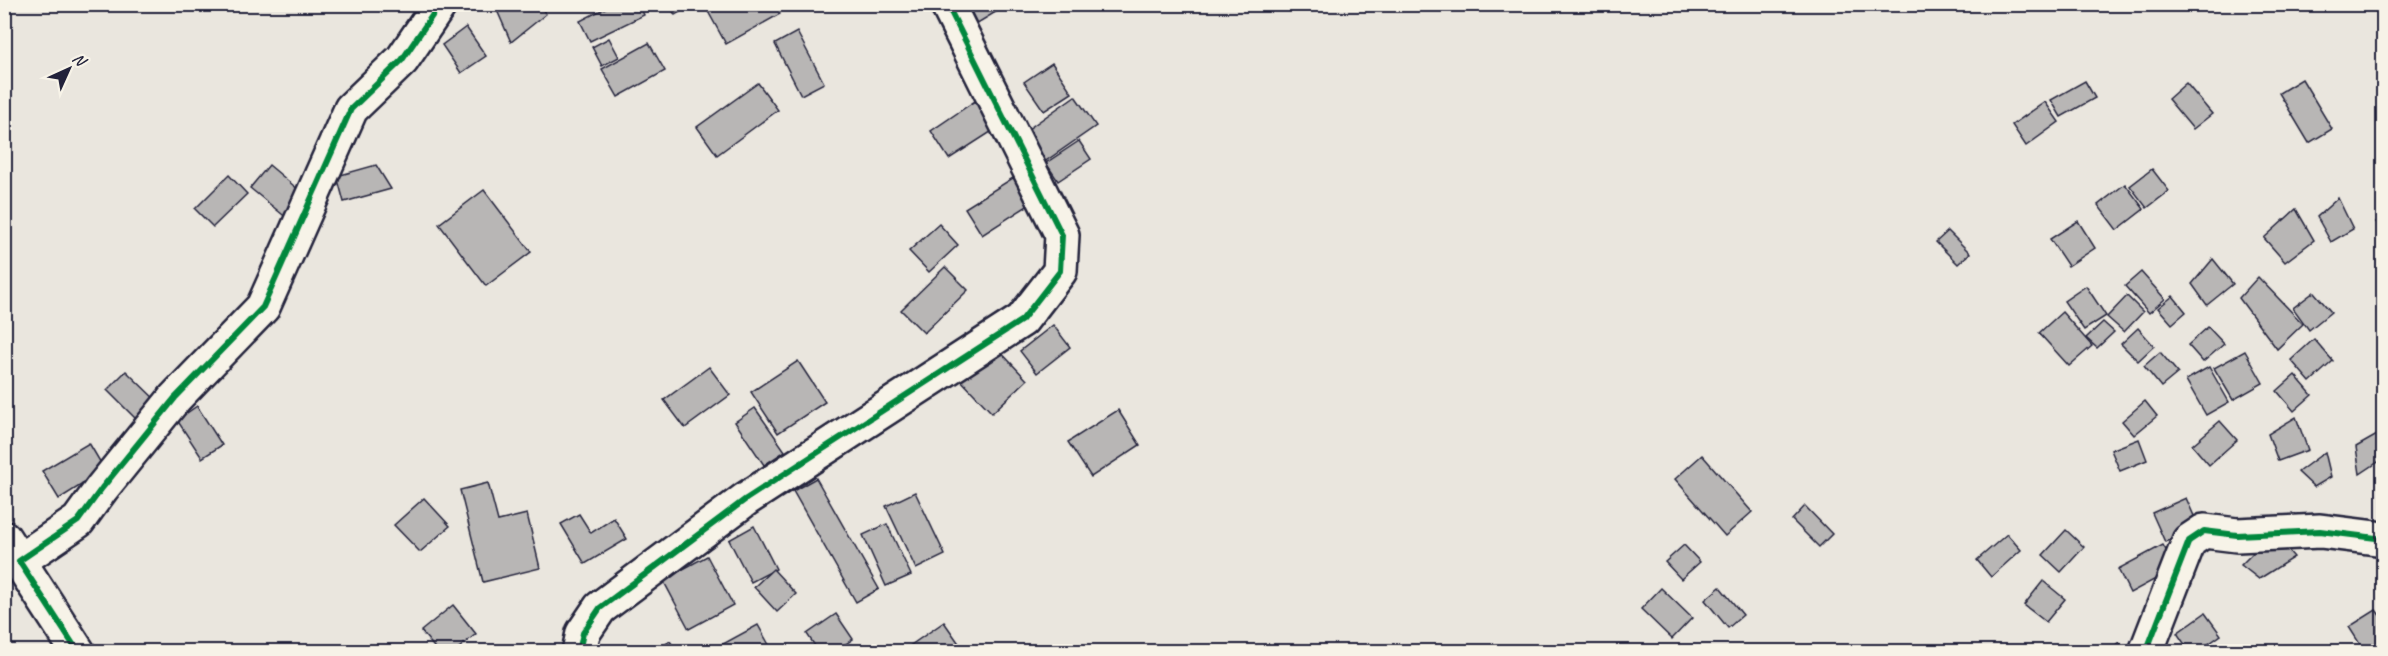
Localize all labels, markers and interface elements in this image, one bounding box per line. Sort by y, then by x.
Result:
north arrow [39,39,99,99]
text: N [68,49,92,72]

